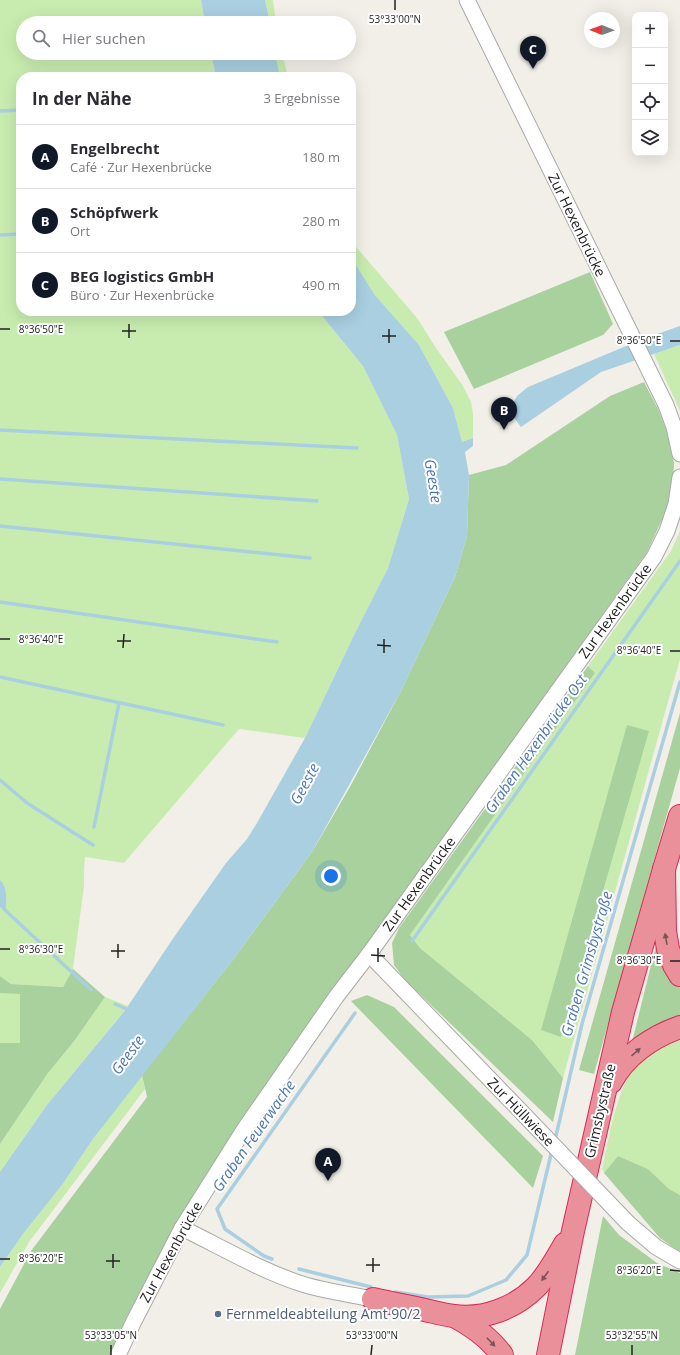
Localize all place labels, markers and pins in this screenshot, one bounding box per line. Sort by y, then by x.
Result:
pin: C [520,36,546,69]
pin: B [491,397,517,430]
pin: A [315,1148,341,1181]
place label: Fernmeldeabteilung Amt 90/2 [226,1304,420,1323]
marker: Fernmeldeabteilung Amt 90/2 [213,1309,223,1319]

